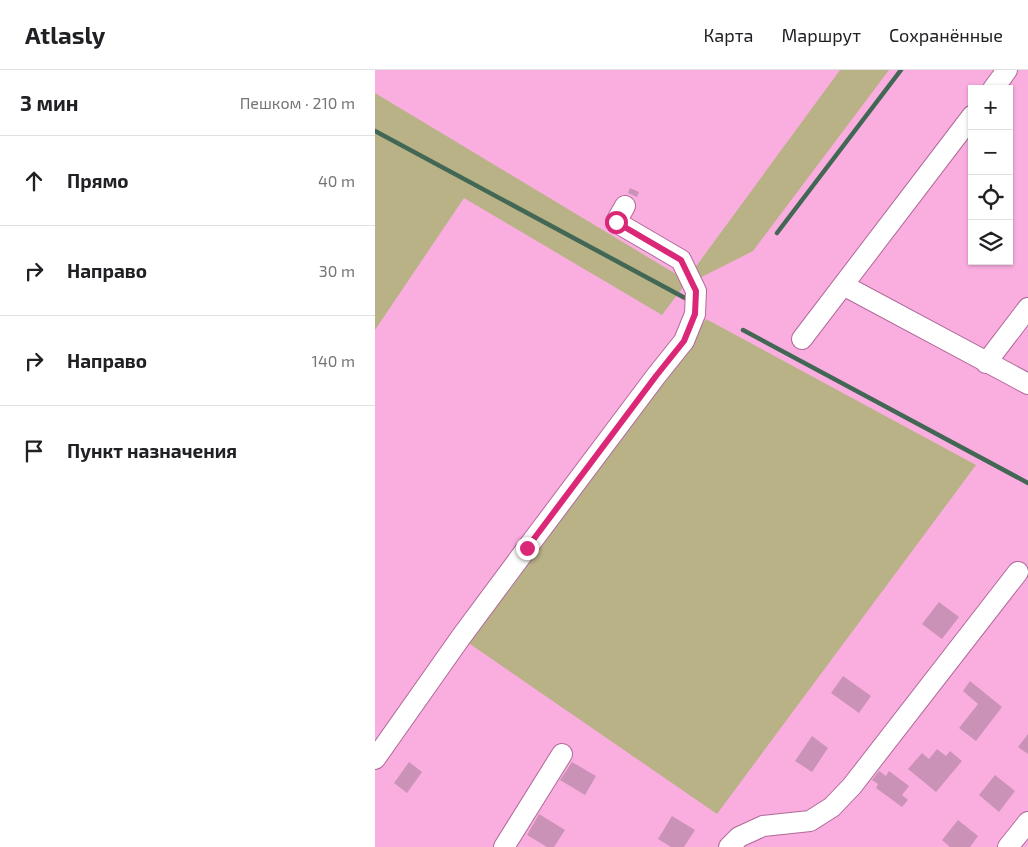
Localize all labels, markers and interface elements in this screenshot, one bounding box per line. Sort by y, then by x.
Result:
text: Atlasly [25,20,105,49]
text: Карта [703,24,753,46]
text: Маршрут [781,24,861,46]
text: Сохранённые [889,24,1003,46]
map controls [968,85,1013,265]
button: + [968,85,1013,130]
text: 3 мин [20,90,78,115]
text: Пешком · 210 m [240,93,355,112]
button: − [968,130,1013,175]
icon: ahead [20,167,48,195]
text: Прямо [67,169,129,192]
text: 40 m [318,171,355,190]
button: locate [968,175,1013,220]
route start [605,211,628,234]
button: layers [968,220,1013,265]
icon: right [20,257,48,285]
text: Направо [67,259,147,282]
text: 30 m [319,261,355,280]
icon: right [20,347,48,375]
text: Направо [67,349,147,372]
text: 140 m [312,351,355,370]
icon: arrive [20,437,48,465]
text: Пункт назначения [67,439,237,462]
route end [516,537,539,560]

